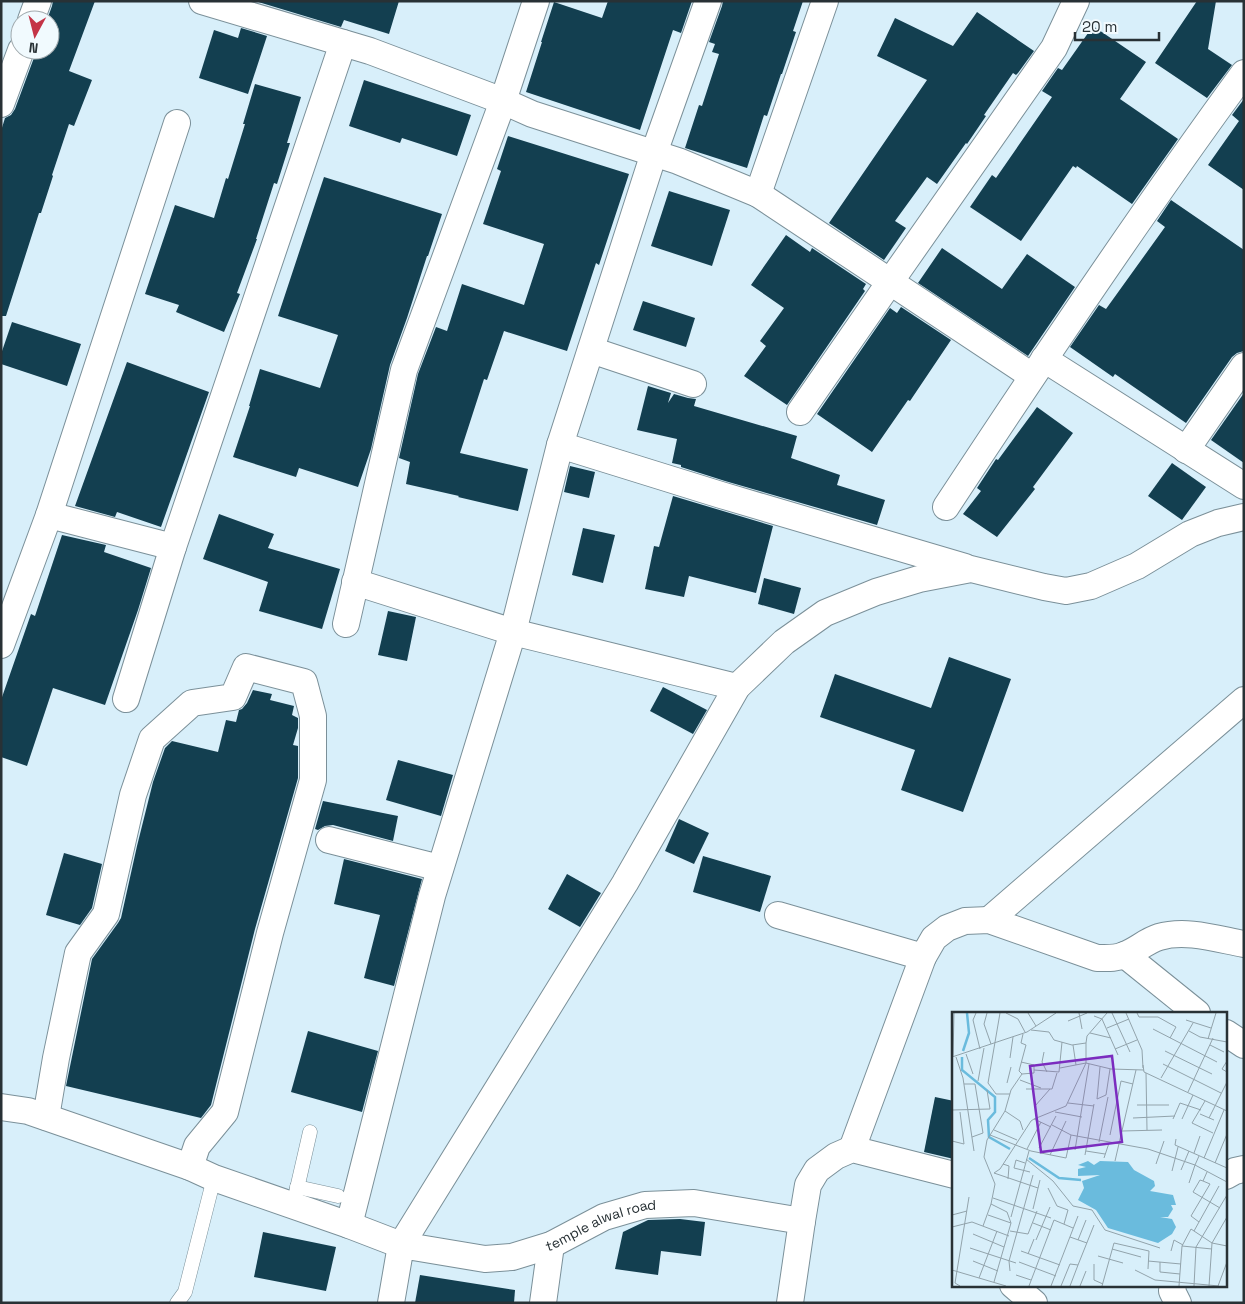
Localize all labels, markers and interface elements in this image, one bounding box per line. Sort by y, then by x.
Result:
north arrow [10,10,60,60]
scale bar [1075,10,1159,42]
text: 20 m [1082,17,1117,36]
text: N [28,38,39,57]
inset map [952,1012,1228,1286]
street label: temple alwal road [543,1196,656,1255]

